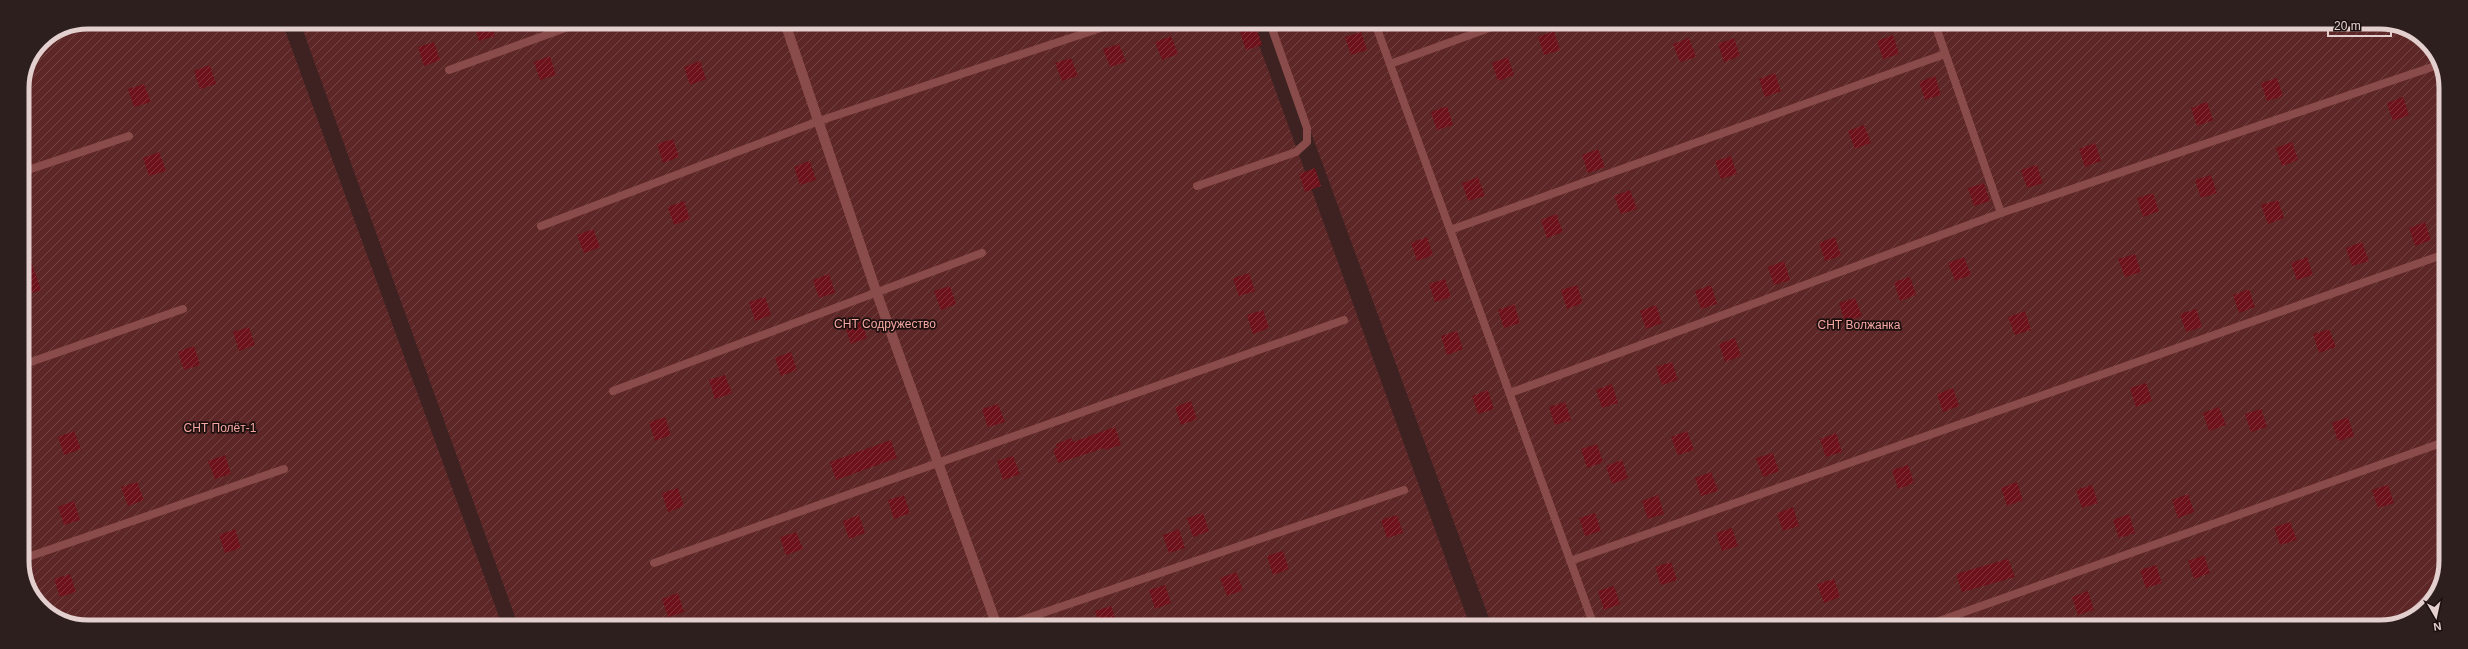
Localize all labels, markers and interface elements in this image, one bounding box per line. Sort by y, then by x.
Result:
scale bar [2328,12,2391,38]
text: 20 m [2334,19,2361,33]
park label: СНТ Содружество [834,317,936,331]
park label: СНТ Волжанка [1818,318,1901,332]
park label: СНТ Полёт-1 [184,421,257,435]
north arrow [2416,597,2456,637]
text: N [2433,620,2442,633]

